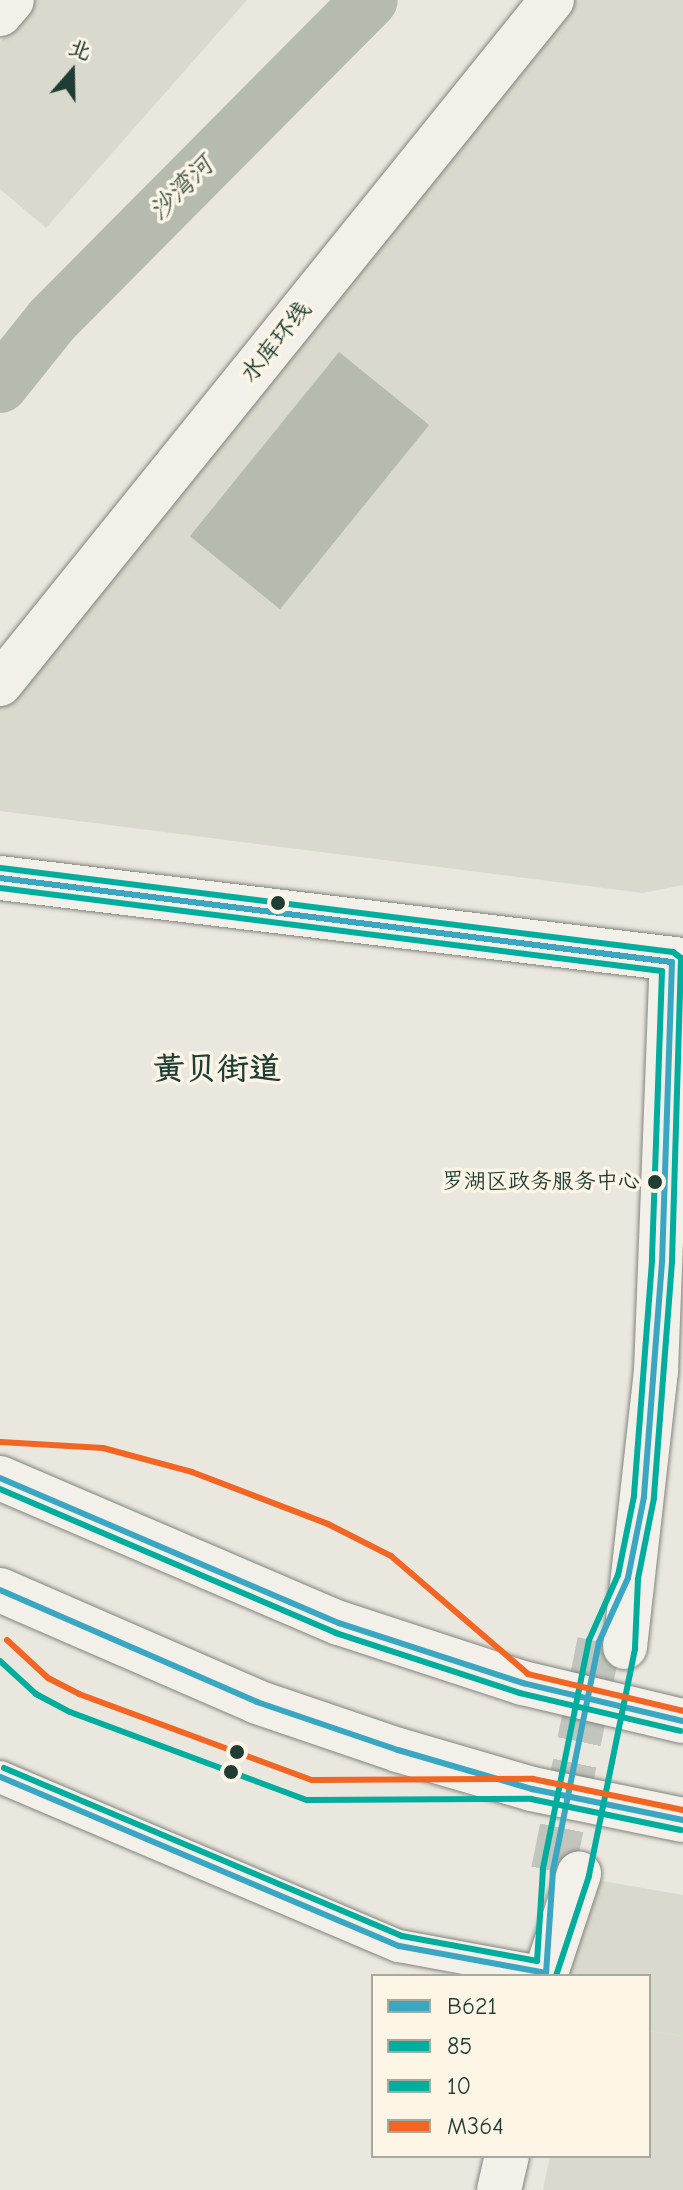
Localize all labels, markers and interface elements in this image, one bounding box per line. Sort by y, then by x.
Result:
north arrow [32,32,112,112]
text: 北 [65,33,95,65]
water label: 沙湾河 [143,150,221,228]
street label: 水库环线 [235,296,317,388]
unlabelled marker [270,895,286,911]
district label: 黄贝街道 [153,1050,281,1088]
place label: 罗湖区政务服务中心 [442,1169,640,1195]
marker: 罗湖区政务服务中心 [647,1174,663,1190]
unlabelled marker [229,1744,245,1760]
unlabelled marker [223,1764,239,1780]
legend [371,1974,651,2158]
text: B621 [447,1992,497,2020]
text: 85 [447,2032,472,2060]
text: 10 [447,2072,471,2100]
text: M364 [447,2112,504,2140]

